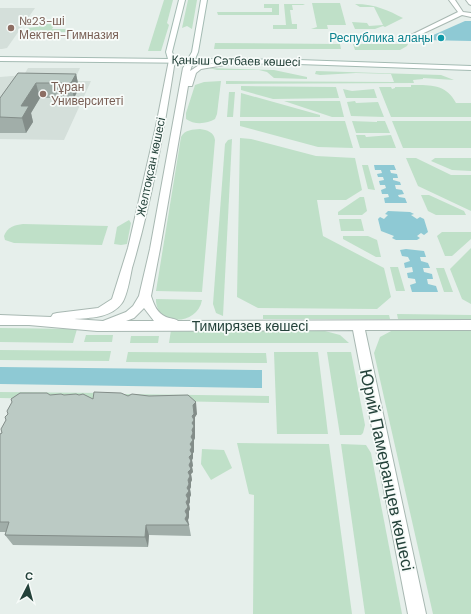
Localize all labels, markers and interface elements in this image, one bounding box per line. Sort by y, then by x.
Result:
place label: №23-ші Мектеп-Гимназия [19,13,119,43]
marker: №23-ші Мектеп-Гимназия [6,23,16,33]
place label: Республика алаңы [329,30,433,46]
marker: Республика алаңы [436,33,446,43]
street label: Қаныш Сәтбаев көшесі [171,52,301,70]
place label: Тұран Университеті [51,79,124,109]
marker: Тұран Университеті [38,89,48,99]
street label: Желтоқсан көшесі [133,116,169,218]
street label: Тимирязев көшесі [192,317,308,335]
street label: Юрий Памеранцев көшесі [355,367,419,573]
north arrow [8,566,48,606]
text: С [24,569,34,583]

